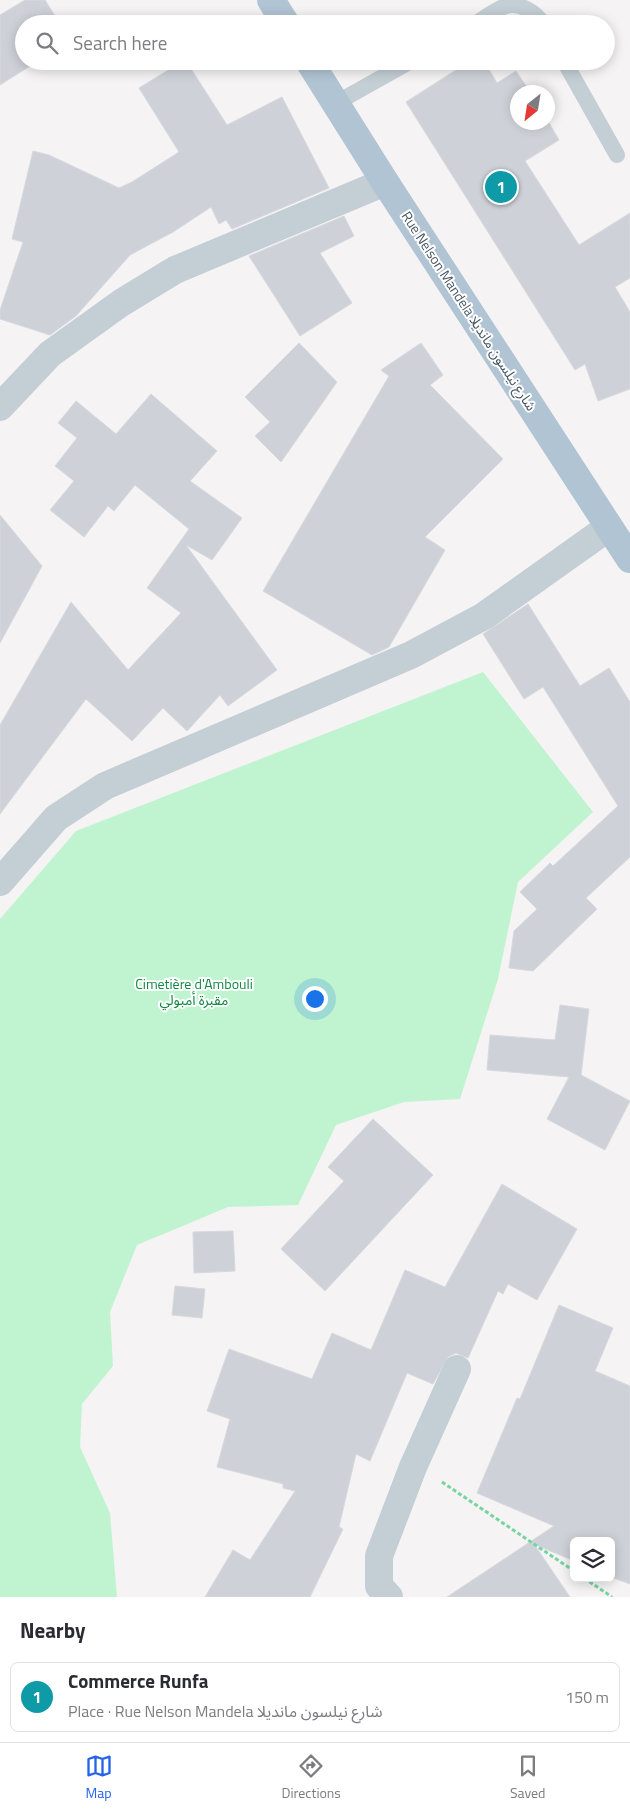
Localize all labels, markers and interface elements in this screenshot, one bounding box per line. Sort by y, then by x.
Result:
search box [15,15,615,70]
text: Search here [73,28,167,57]
icon: search [33,29,61,57]
north arrow [510,85,555,130]
pin: 1 [485,168,517,206]
street label: Rue Nelson Mandela شارع نيلسون مانديلا [396,207,542,415]
park label: Cimetière d'Ambouli مقبرة أمبولي [135,973,253,1011]
your location [302,986,328,1012]
map controls [570,1537,615,1582]
button: layers [570,1537,615,1582]
text: Nearby [20,1614,85,1646]
text: Commerce Runfa [68,1666,208,1695]
text: 1 [33,1685,41,1709]
text: 150 m [565,1685,609,1709]
text: Place · Rue Nelson Mandela شارع نيلسون مانديلا [68,1699,383,1723]
tab: Map [85,1752,113,1803]
tab: Directions [282,1752,341,1803]
tab: Saved [510,1752,546,1803]

